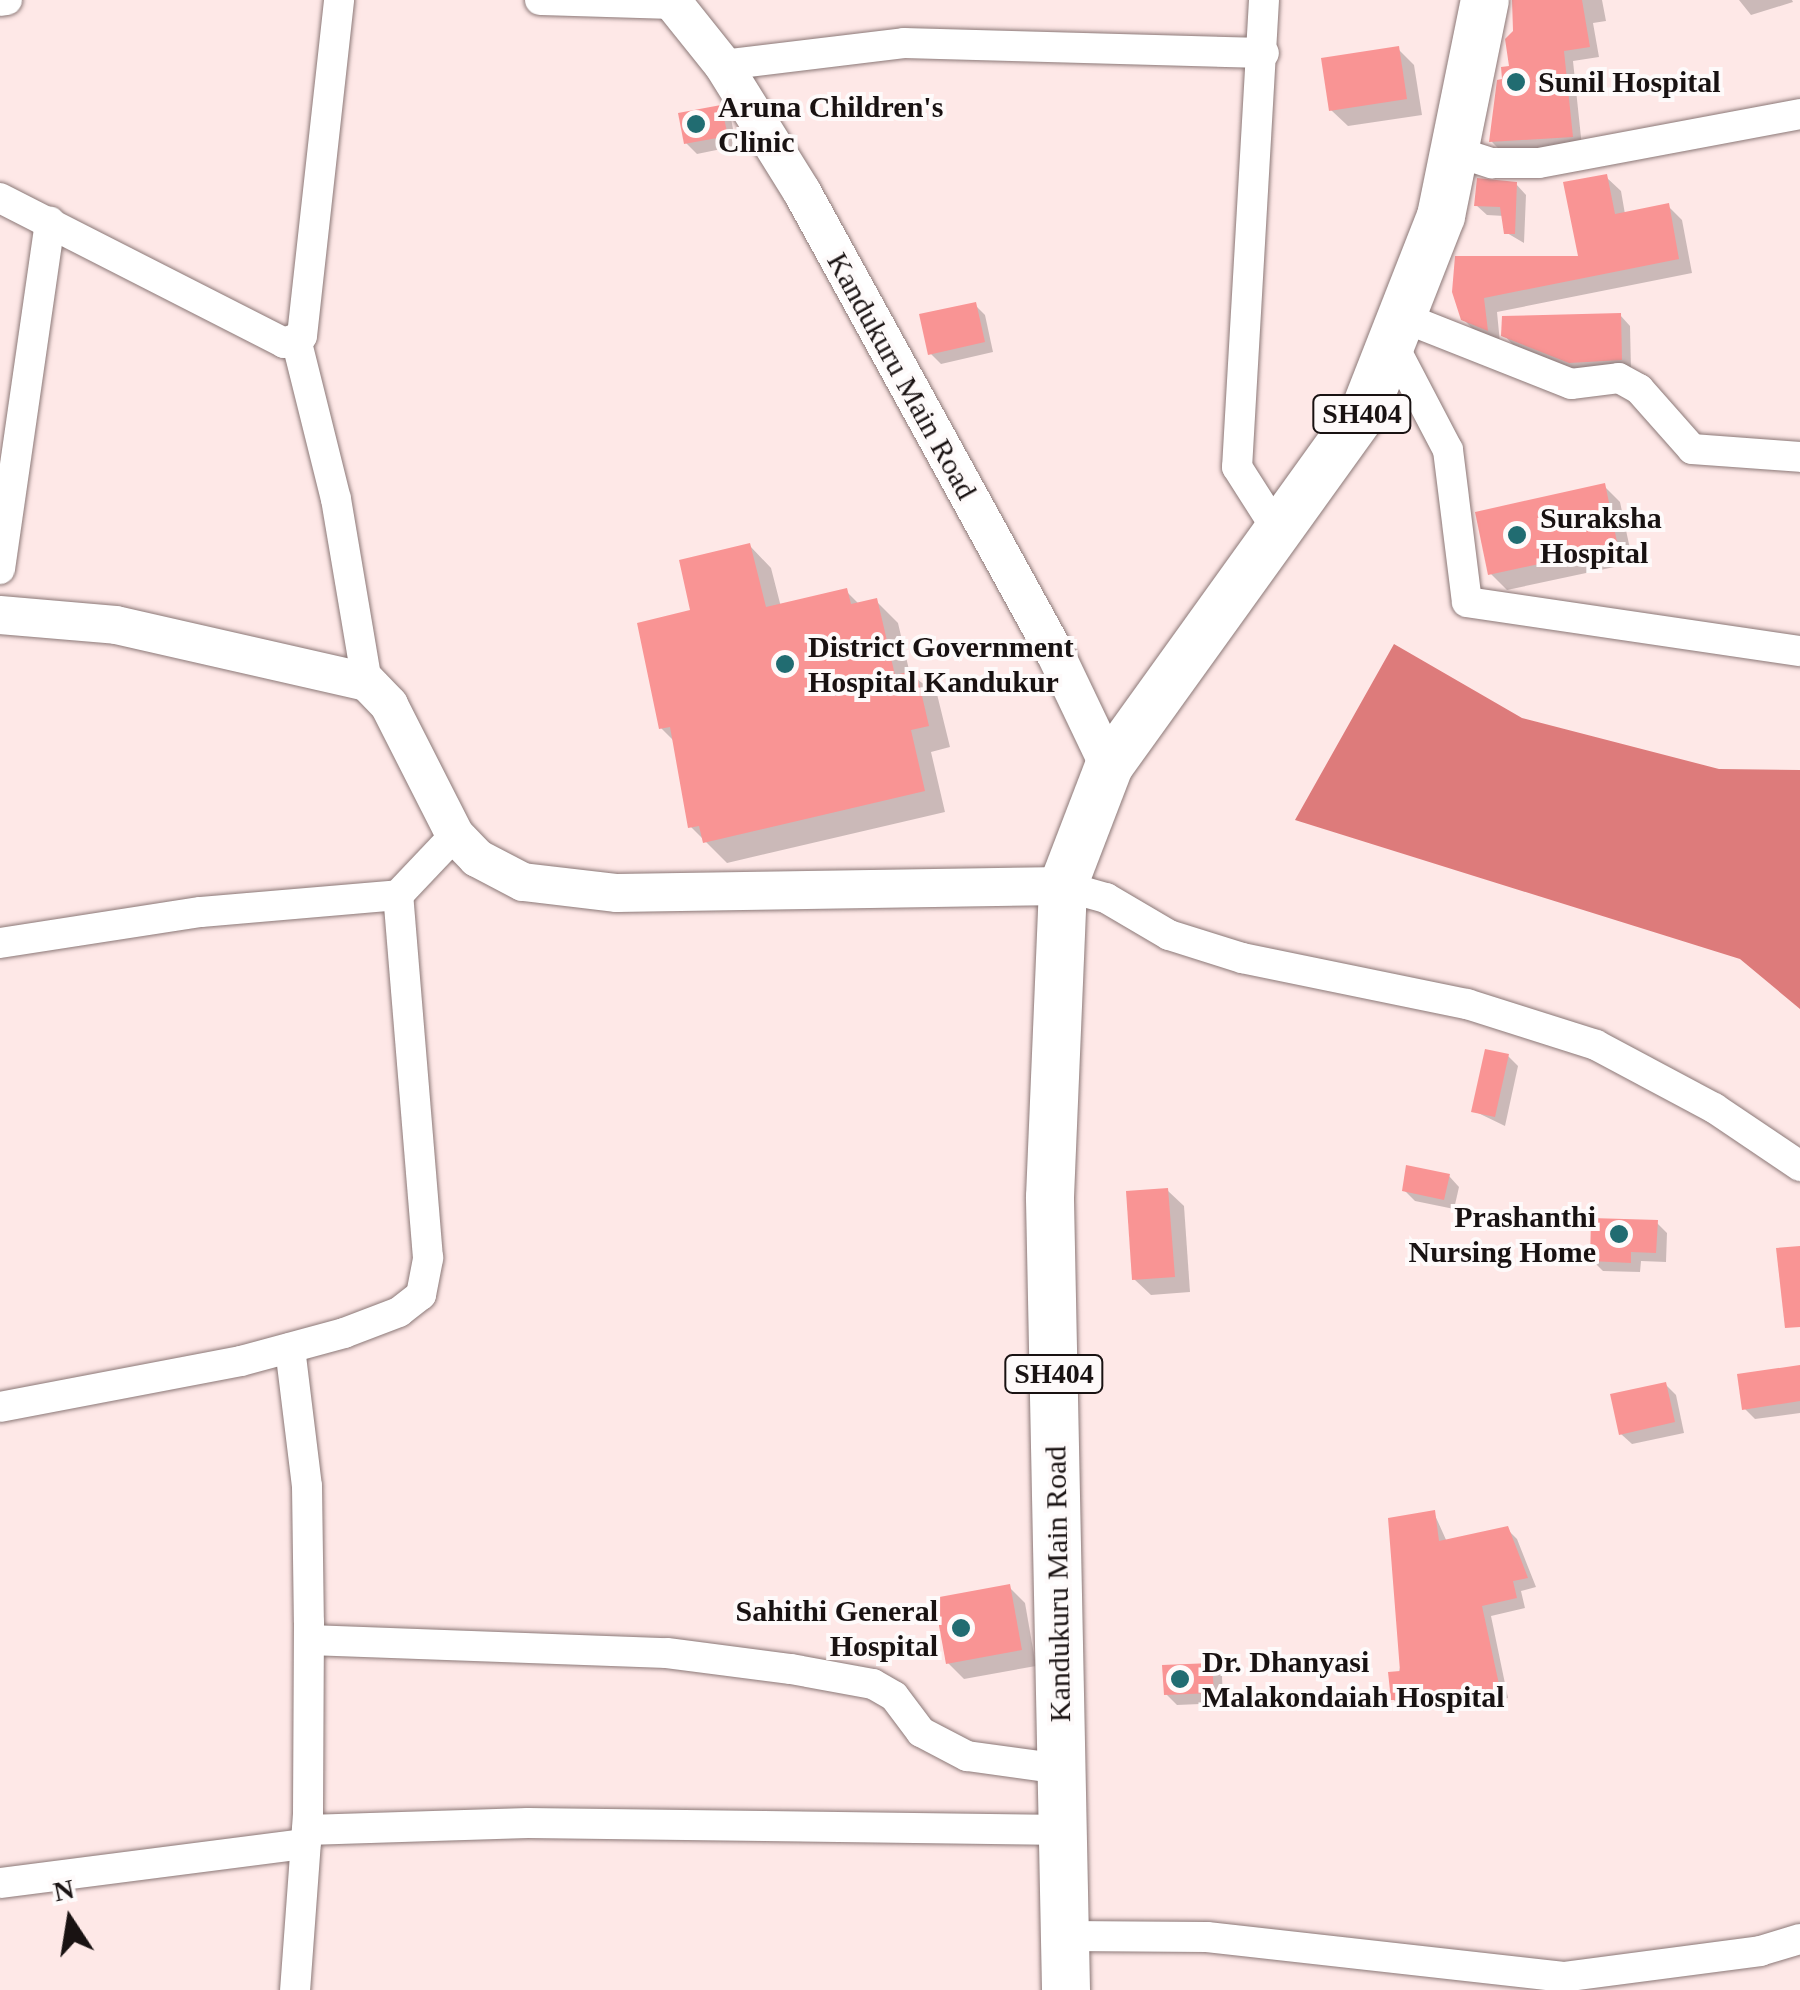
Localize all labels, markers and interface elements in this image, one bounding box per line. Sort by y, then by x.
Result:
place label: Sunil Hospital [1538,64,1721,100]
marker: Sunil Hospital [1503,69,1529,95]
place label: Aruna Children's Clinic [718,89,943,160]
marker: Aruna Children's Clinic [683,111,709,137]
street label: Kandukuru Main Road [819,246,985,506]
road number: SH404 [1312,391,1412,437]
place label: Suraksha Hospital [1540,500,1662,570]
marker: Suraksha Hospital [1504,522,1530,548]
place label: District Government Hospital Kandukur [808,629,1074,700]
marker: District Government Hospital Kandukur [772,651,798,677]
place label: Prashanthi Nursing Home [1408,1199,1596,1270]
marker: Prashanthi Nursing Home [1606,1221,1632,1247]
road number: SH404 [1004,1351,1104,1397]
street label: Kandukuru Main Road [1038,1445,1078,1723]
place label: Sahithi General Hospital [735,1593,938,1664]
marker: Sahithi General Hospital [948,1615,974,1641]
place label: Dr. Dhanyasi Malakondaiah Hospital [1202,1644,1505,1714]
marker: Dr. Dhanyasi Malakondaiah Hospital [1167,1666,1193,1692]
north arrow [20,1870,120,1970]
text: N [51,1873,77,1907]

